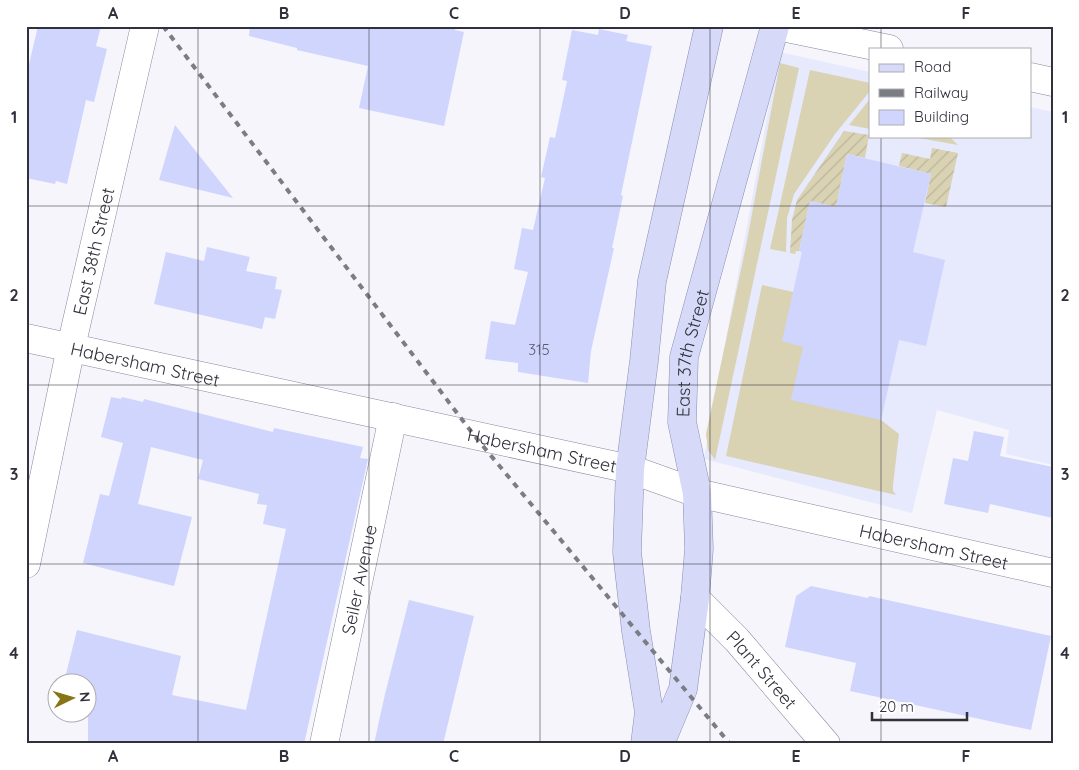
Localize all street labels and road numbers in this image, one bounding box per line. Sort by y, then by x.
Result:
street label: East 38th Street [67,185,119,317]
street label: East 37th Street [671,287,714,417]
street label: Habersham Street [68,336,222,391]
street label: Habersham Street [465,423,619,477]
street label: Habersham Street [857,518,1011,574]
street label: Seiler Avenue [336,523,381,637]
street label: Plant Street [722,625,802,713]

